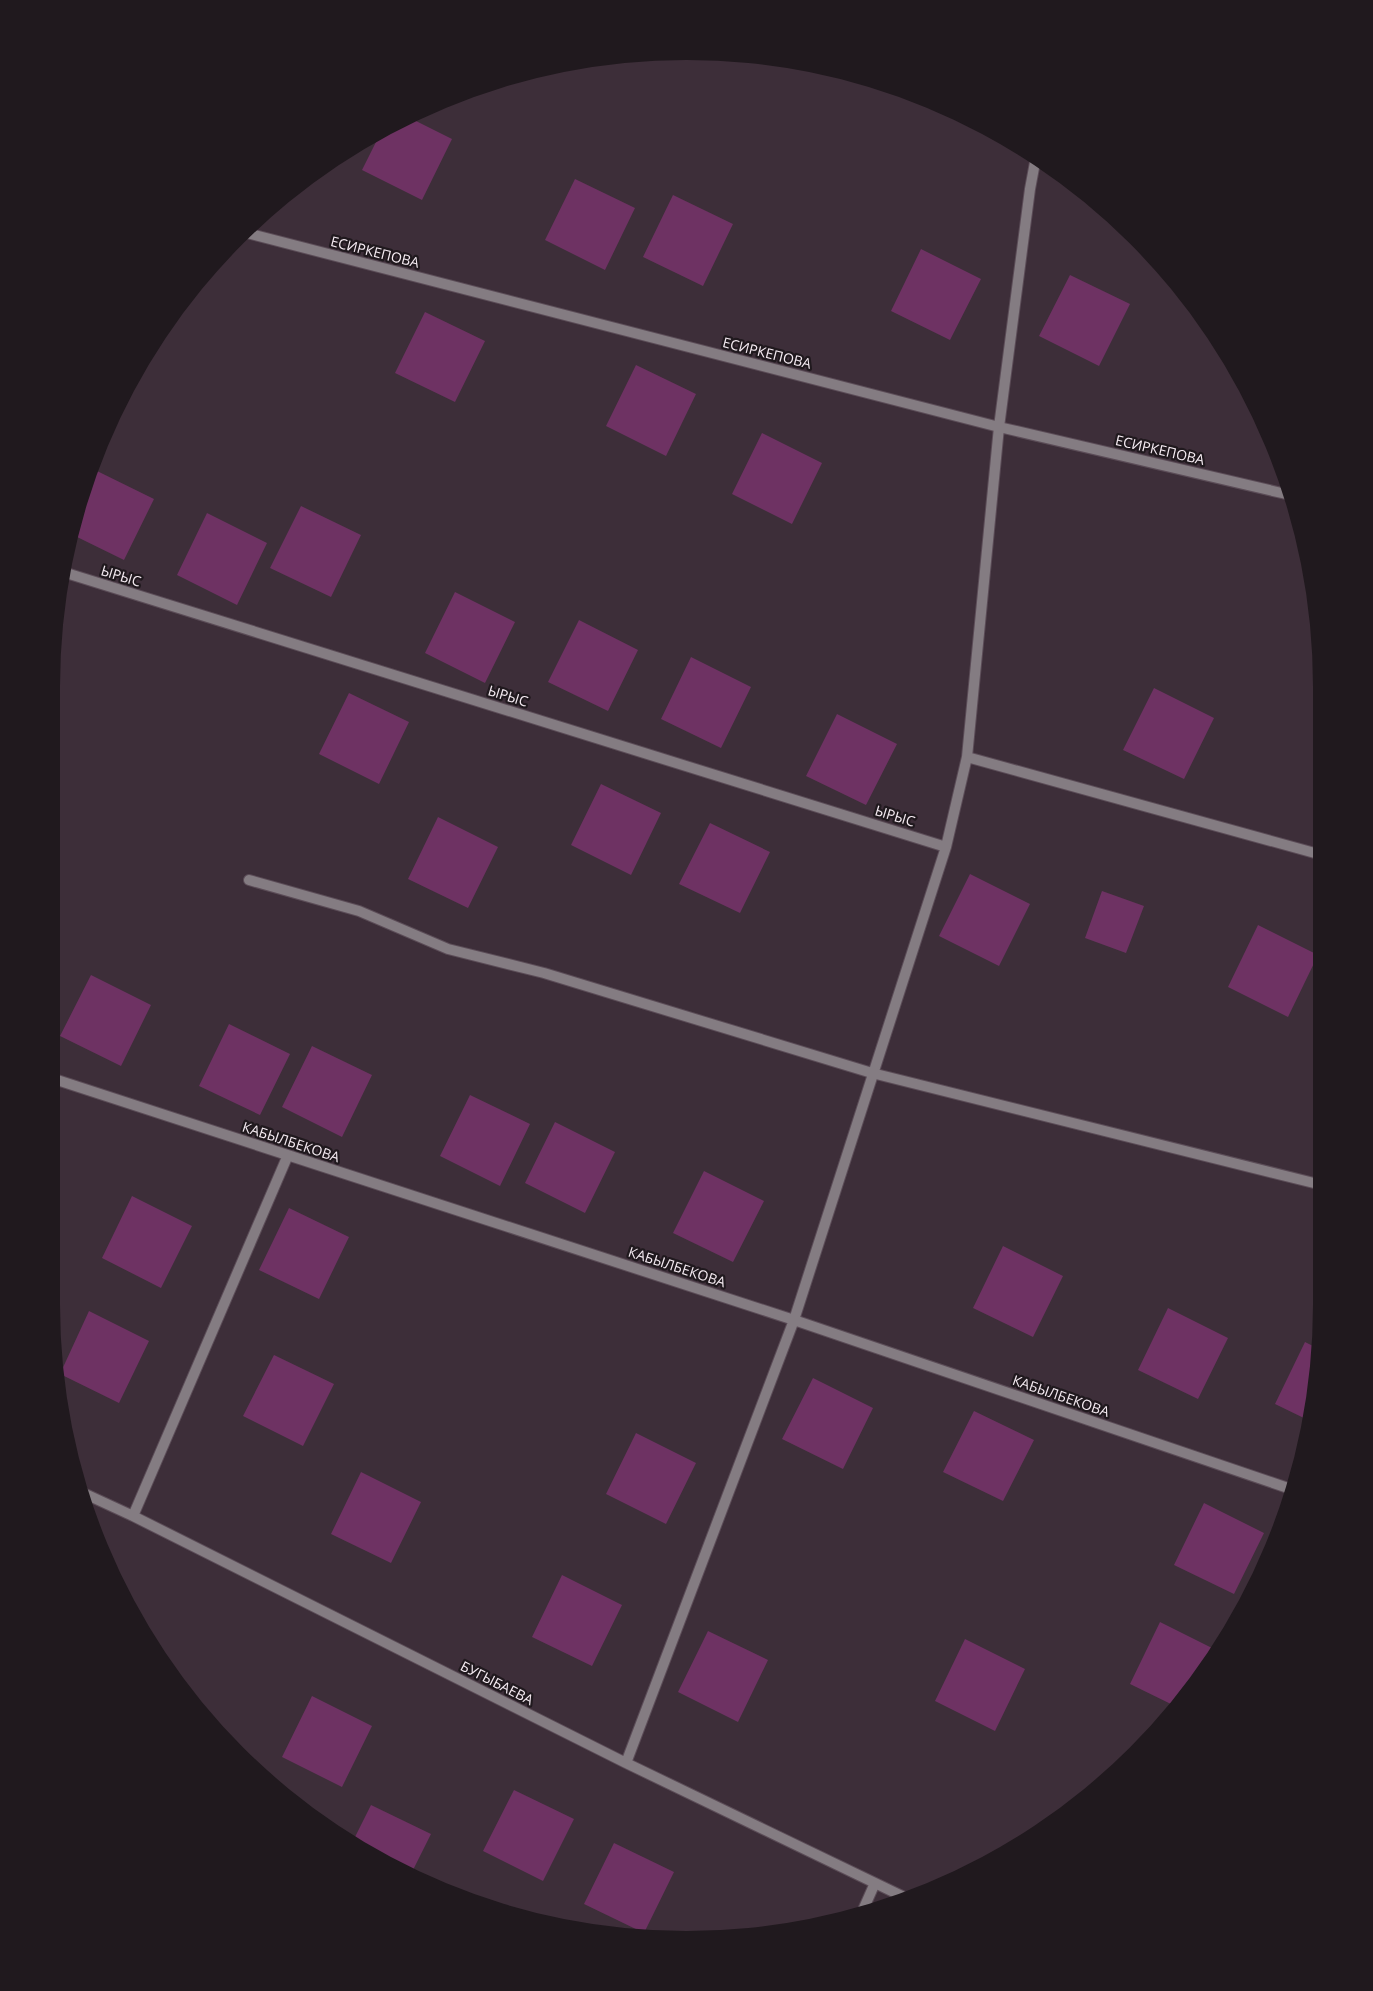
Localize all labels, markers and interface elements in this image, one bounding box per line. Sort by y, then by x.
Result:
street label: ЕСИРКЕПОВА [329,231,422,272]
street label: ЕСИРКЕПОВА [721,332,814,373]
street label: ЕСИРКЕПОВА [1114,430,1207,469]
street label: ЫРЫС [99,560,144,591]
street label: ЫРЫС [486,680,531,711]
street label: ЫРЫС [873,800,918,831]
street label: КАБЫЛБЕКОВА [240,1117,342,1166]
street label: КАБЫЛБЕКОВА [626,1242,728,1291]
street label: КАБЫЛБЕКОВА [1010,1370,1112,1421]
street label: БУГЫБАЕВА [458,1656,537,1709]

